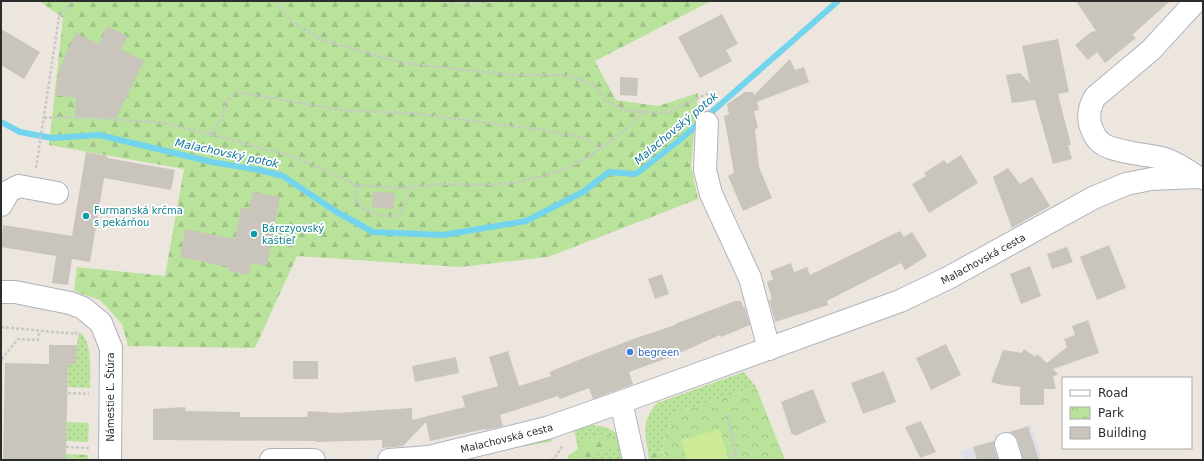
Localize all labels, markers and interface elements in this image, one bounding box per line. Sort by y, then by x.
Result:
water label: Malachovský potok [632,89,721,167]
water label: Malachovský potok [174,136,280,171]
place label: Furmanská krčma s pekárňou [94,205,183,228]
marker: Furmanská krčma s pekárňou [81,211,91,221]
place label: Bárczyovský kaštieľ [262,223,324,246]
marker: Bárczyovský kaštieľ [249,229,259,239]
street label: Malachovská cesta [939,231,1027,287]
marker: begreen [625,347,635,357]
place label: begreen [638,347,679,358]
street label: Námestie Ľ. Štúra [104,352,116,442]
legend [1062,377,1192,449]
text: Road [1098,386,1128,400]
text: Park [1098,406,1124,420]
street label: Malachovská cesta [459,421,554,455]
text: Building [1098,426,1147,440]

